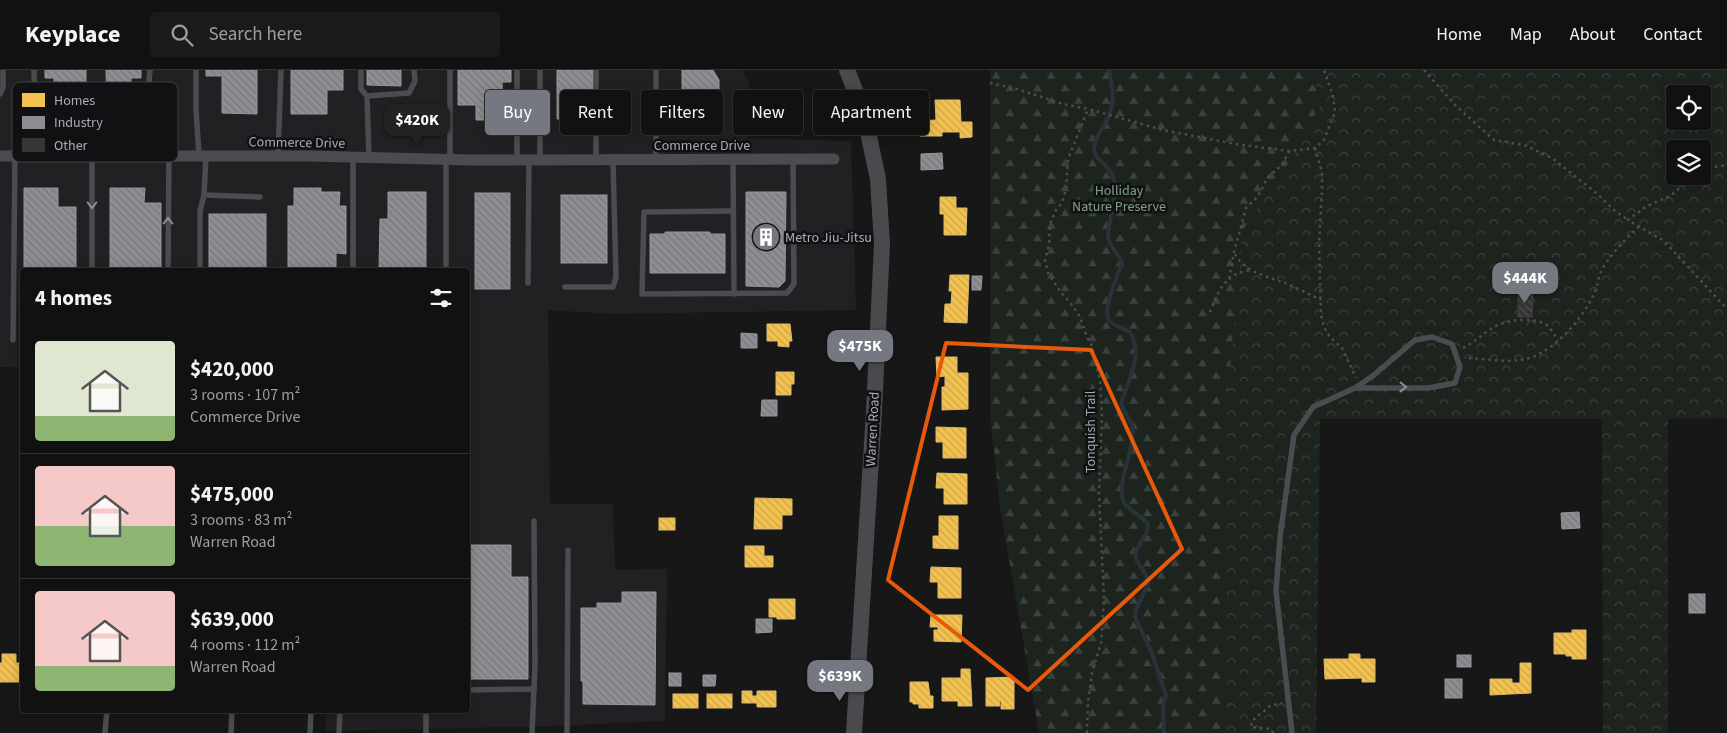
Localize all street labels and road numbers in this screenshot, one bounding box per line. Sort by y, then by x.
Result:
street label: Commerce Drive [248,132,346,154]
street label: Commerce Drive [654,136,750,156]
street label: Tonquish Trail [1081,390,1101,473]
street label: Warren Road [861,391,885,467]

